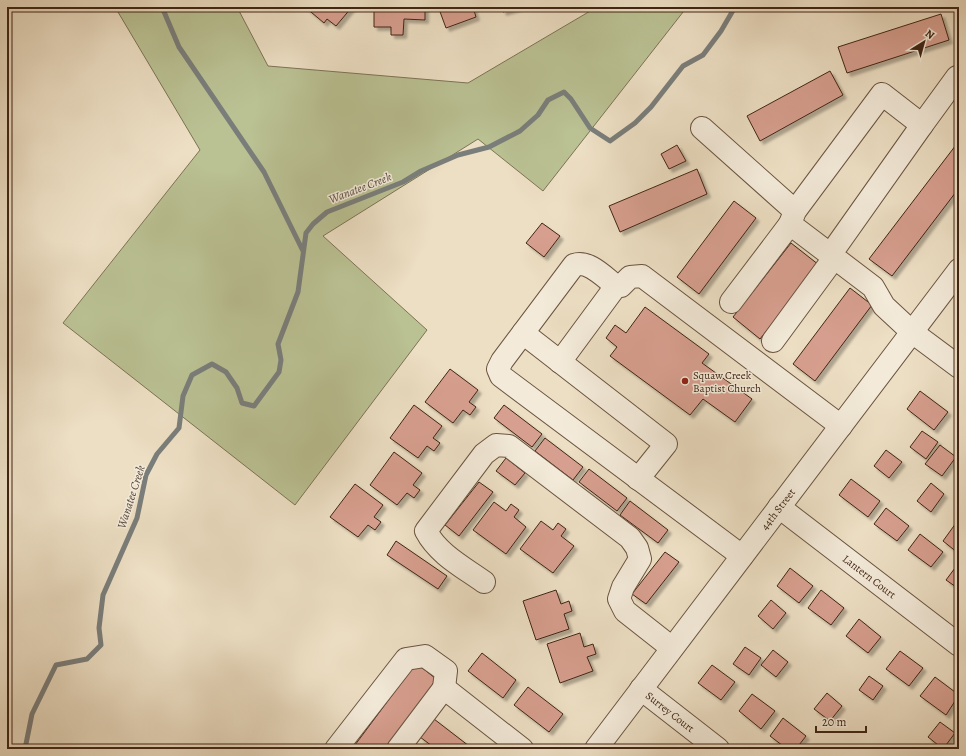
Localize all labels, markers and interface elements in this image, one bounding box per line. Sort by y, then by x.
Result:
north arrow [904,22,944,62]
text: N [922,26,937,43]
water label: Wanatee Creek [326,169,394,207]
place label: Squaw Creek Baptist Church [693,368,761,396]
marker: Squaw Creek Baptist Church [680,376,690,386]
water label: Wanatee Creek [113,463,149,531]
street label: 44th Street [757,485,799,533]
street label: Lantern Court [840,551,900,602]
street label: Surrey Court [643,688,698,736]
scale bar [816,708,866,734]
text: 20 m [822,714,846,730]

